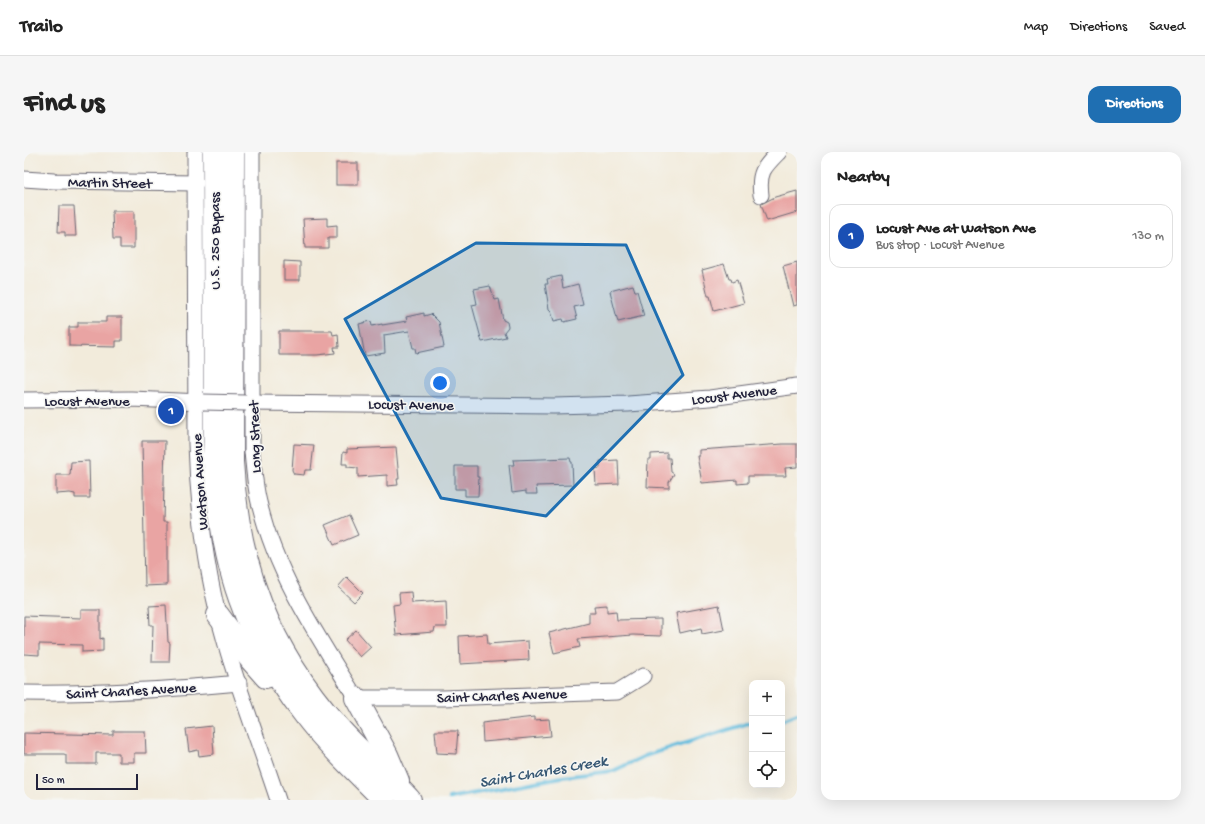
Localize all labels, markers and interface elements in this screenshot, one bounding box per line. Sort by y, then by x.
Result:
text: Trailo [20,16,63,39]
text: Map [1024,19,1048,36]
text: Directions [1070,19,1127,36]
text: Saved [1149,19,1185,36]
button: Directions [1088,86,1181,123]
text: Find us [24,88,104,121]
text: Nearby [837,168,890,188]
street label: Martin Street [68,174,154,194]
street label: U.S. 250 Bypass [207,192,225,290]
text: Locust Ave at Watson Ave [876,220,1036,238]
text: 1 [848,229,854,244]
text: 130 m [1132,229,1164,244]
text: Bus stop · Locust Avenue [876,238,1004,253]
your location [430,373,450,393]
street label: Locust Avenue [691,382,778,410]
street label: Locust Avenue [44,393,130,411]
pin: 1 [158,396,184,426]
street label: Locust Avenue [368,396,454,416]
street label: Long Street [246,399,266,473]
street label: Watson Avenue [189,433,213,531]
street label: Saint Charles Avenue [66,680,197,704]
map controls [749,680,785,788]
button: + [749,680,785,716]
street label: Saint Charles Avenue [437,686,568,708]
button: − [749,716,785,752]
button: locate [749,752,785,788]
water label: Saint Charles Creek [478,753,611,794]
scale bar [36,772,138,791]
text: 50 m [42,775,64,787]

